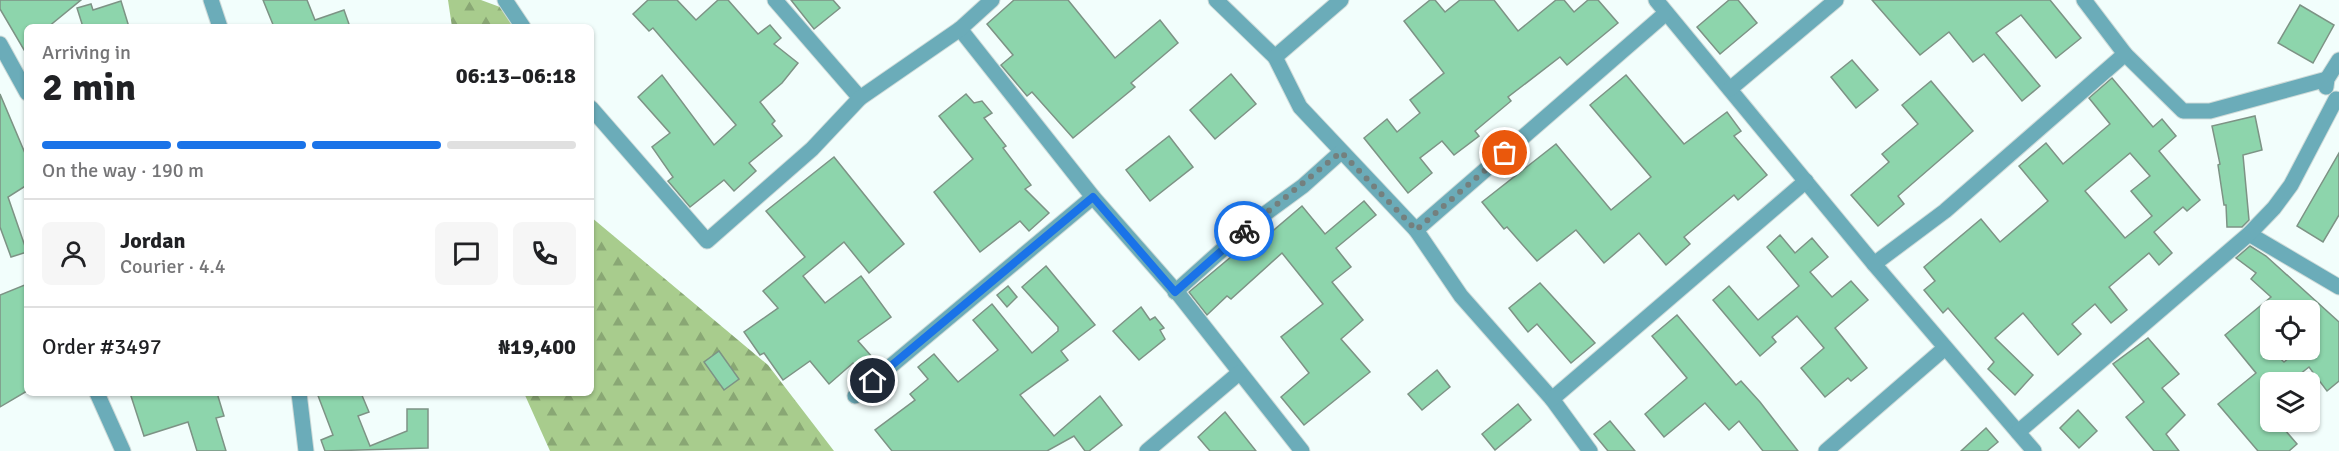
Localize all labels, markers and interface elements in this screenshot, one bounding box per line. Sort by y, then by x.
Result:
text: Arriving in [42,40,131,65]
text: 06:13–06:18 [456,62,576,89]
text: 2 min [42,63,136,111]
pin [1479,127,1530,178]
icon: bag [1488,136,1521,169]
text: On the way · 190 m [42,158,204,183]
courier [1214,201,1274,261]
icon: bike [1228,215,1261,248]
button: person [42,222,105,285]
button: chat [435,222,498,285]
button: phone [513,222,576,285]
text: Jordan [120,227,186,254]
text: Courier · 4.4 [120,254,226,279]
map controls [2260,300,2320,432]
button: locate [2260,300,2320,360]
text: Order #3497 [42,333,162,360]
text: ₦19,400 [498,333,576,360]
pin [847,355,898,406]
icon: home [856,364,889,397]
button: layers [2260,372,2320,432]

